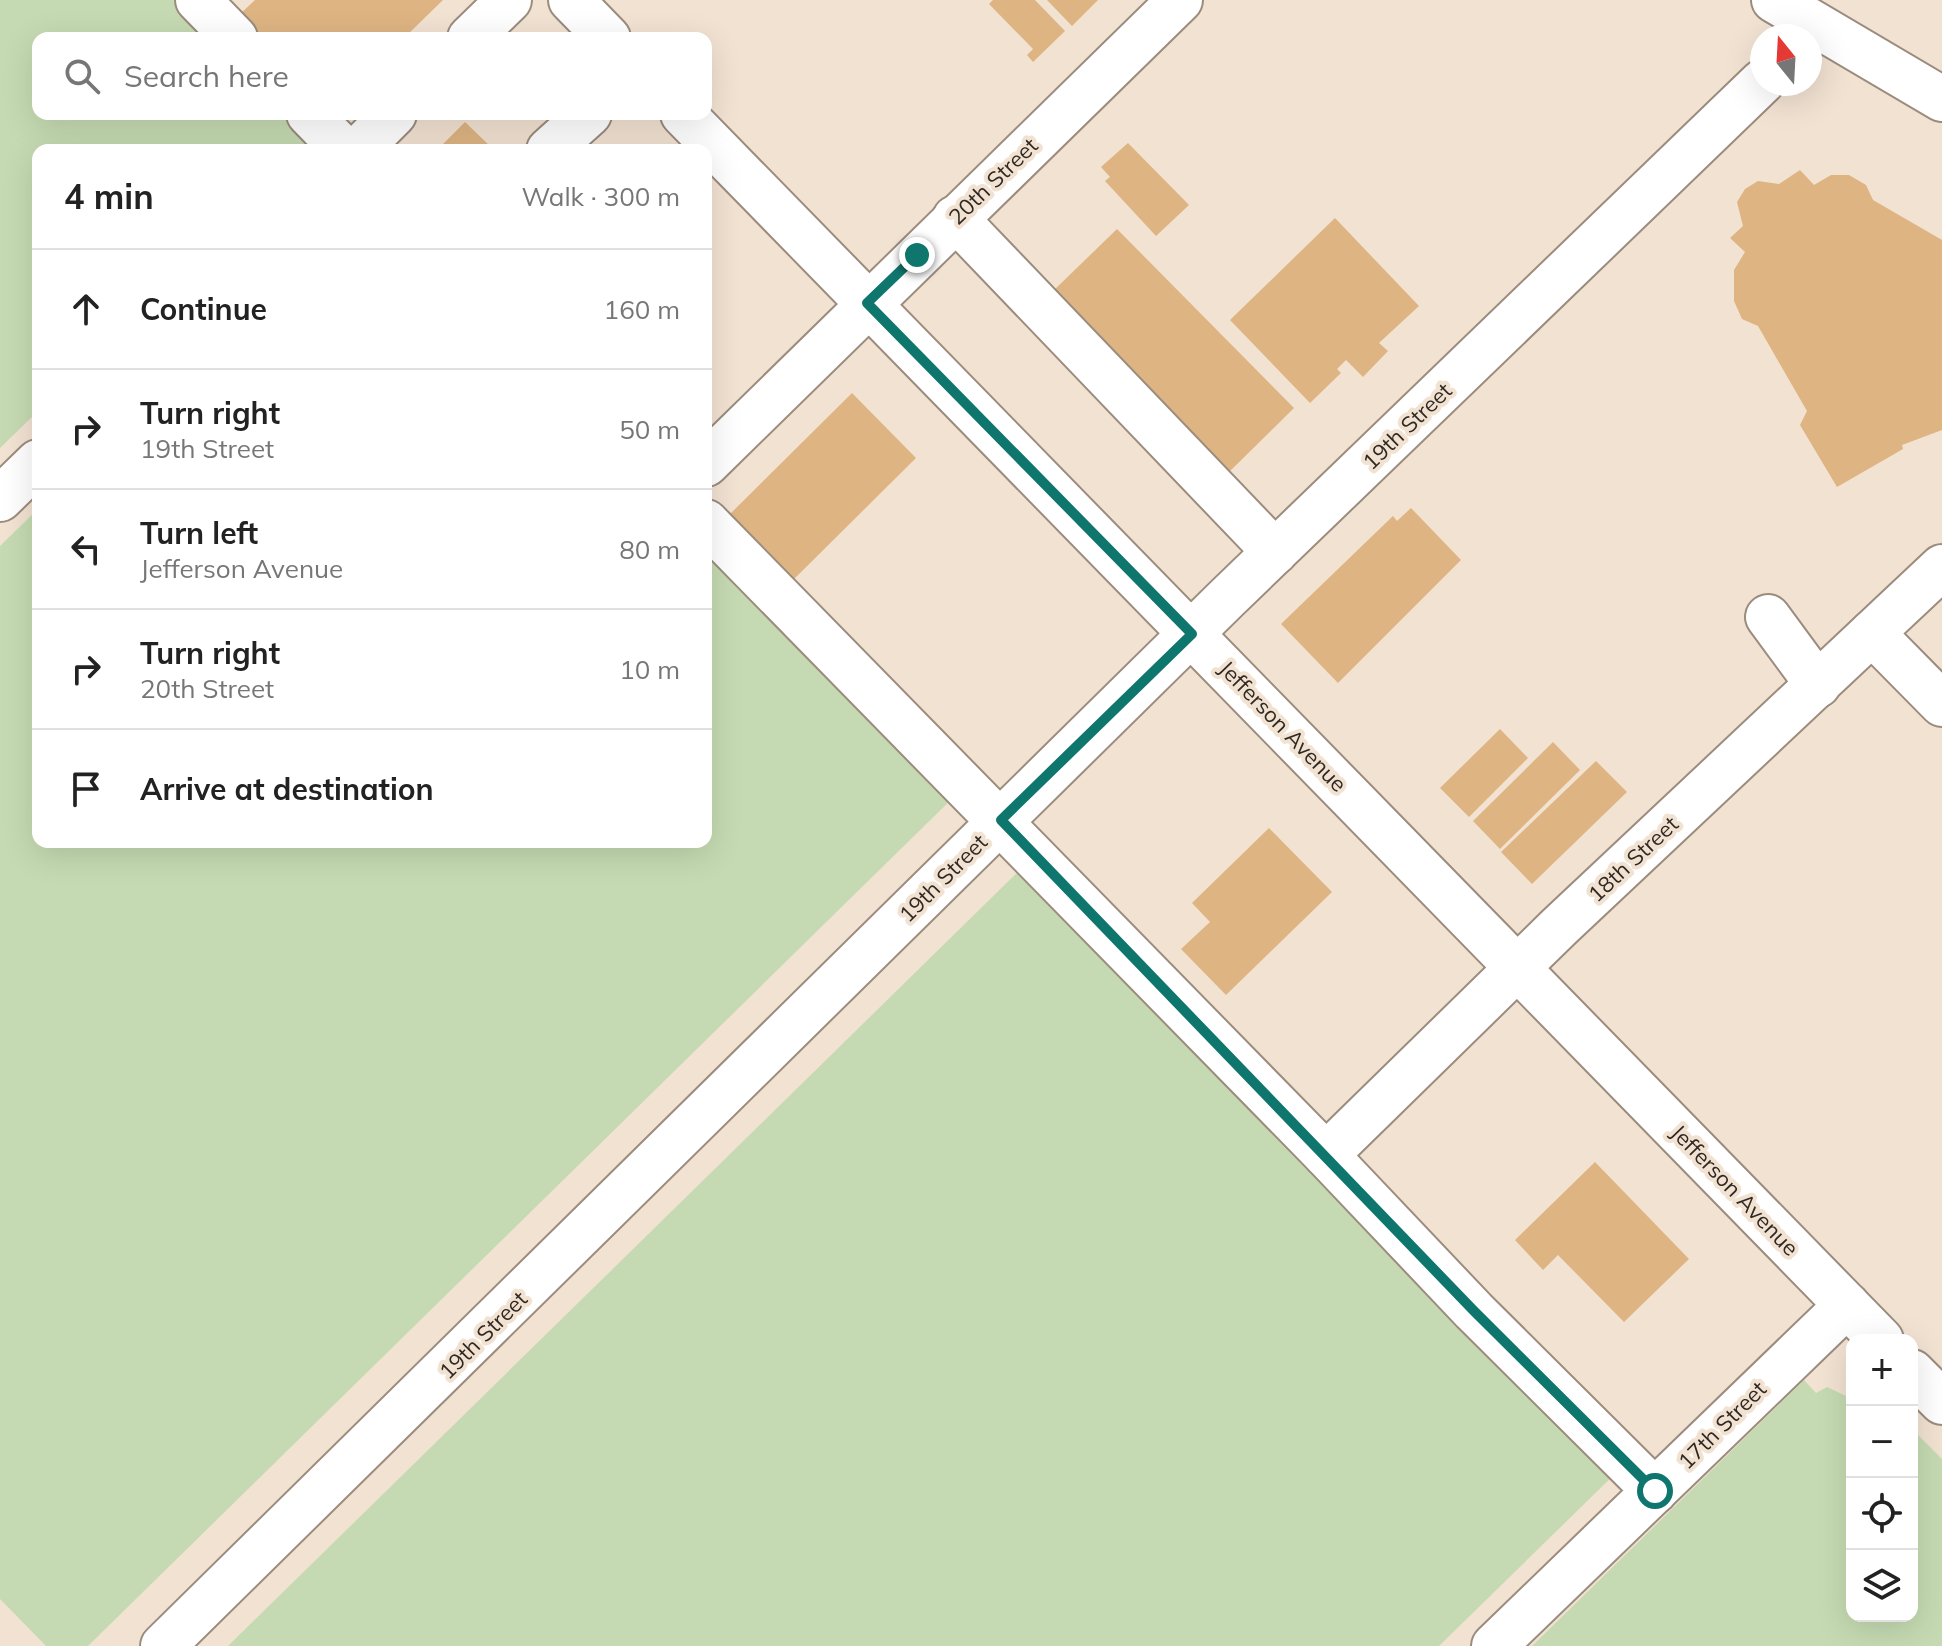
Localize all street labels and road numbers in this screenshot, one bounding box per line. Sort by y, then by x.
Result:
street label: 20th Street [942,131,1044,231]
street label: 19th Street [1356,376,1458,476]
street label: Jefferson Avenue [1213,654,1353,798]
street label: 18th Street [1582,810,1684,908]
street label: 19th Street [893,828,993,928]
street label: Jefferson Avenue [1665,1118,1805,1262]
street label: 19th Street [433,1285,533,1385]
street label: 17th Street [1672,1375,1772,1475]

